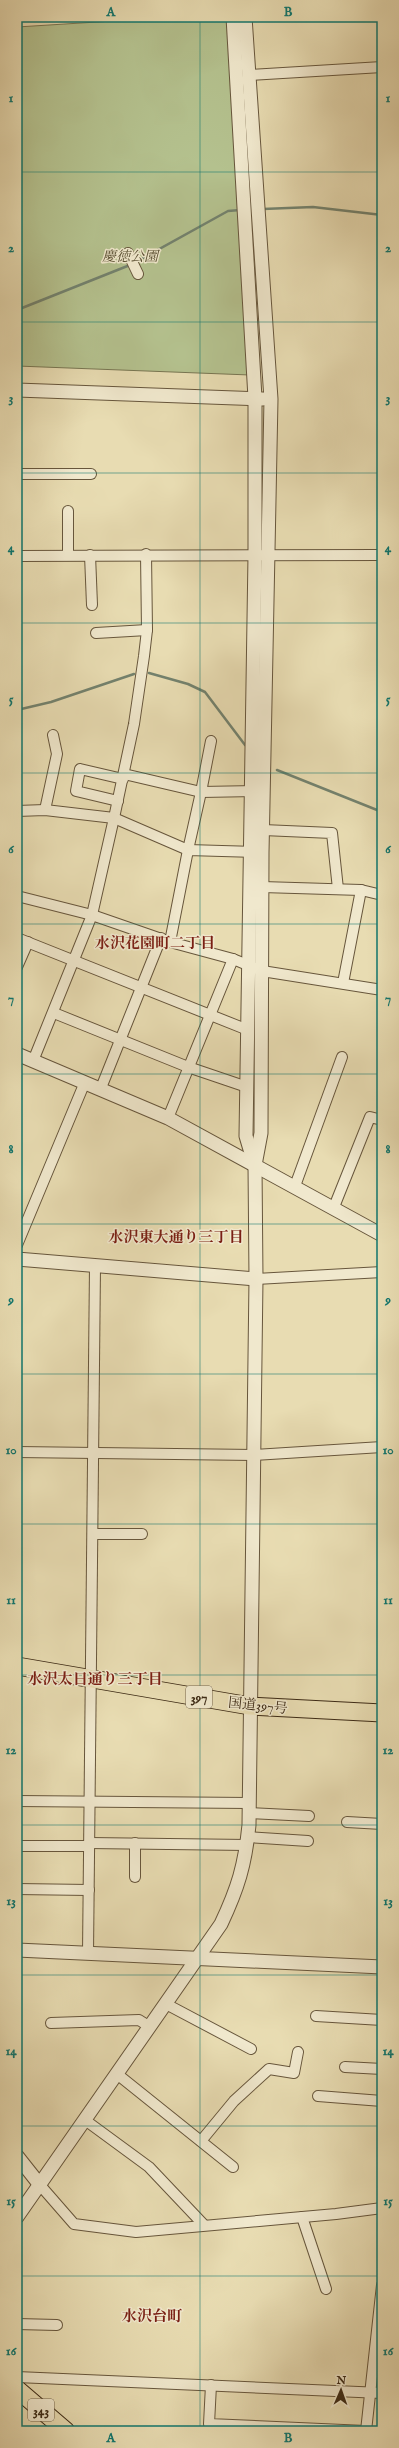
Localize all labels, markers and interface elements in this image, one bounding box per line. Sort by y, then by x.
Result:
text: A [106,4,117,21]
text: B [284,4,293,21]
text: 1 [9,90,14,107]
text: 1 [386,90,391,107]
text: 2 [8,240,14,257]
text: 2 [385,240,391,257]
park label: 慶徳公園 [102,248,160,266]
text: 3 [9,390,14,407]
text: 3 [386,390,391,407]
text: 4 [8,540,15,557]
text: 4 [385,540,392,557]
text: 5 [9,691,14,708]
text: 5 [386,691,391,708]
text: 6 [8,841,14,858]
text: 6 [385,841,391,858]
district label: 水沢花園町二丁目 [95,934,215,953]
text: 7 [8,991,14,1008]
text: 7 [385,991,391,1008]
text: 8 [8,1141,14,1158]
text: 8 [385,1141,391,1158]
district label: 水沢東大通り三丁目 [108,1228,244,1247]
text: 9 [7,1292,14,1309]
text: 9 [384,1292,391,1309]
text: 10 [5,1442,17,1459]
text: 10 [382,1442,394,1459]
text: 11 [6,1592,16,1609]
text: 11 [383,1592,393,1609]
district label: 水沢太日通り三丁目 [27,1670,163,1689]
road number: 397 [186,1686,212,1708]
street label: 国道397号 [227,1694,289,1718]
text: 12 [6,1742,16,1759]
text: 12 [383,1742,393,1759]
text: 13 [6,1893,16,1910]
text: 13 [383,1893,393,1910]
text: 14 [5,2043,17,2060]
text: 14 [382,2043,394,2060]
text: 15 [6,2193,16,2210]
text: 15 [383,2193,393,2210]
district label: 水沢台町 [122,2307,182,2326]
text: 16 [6,2343,17,2360]
text: 16 [383,2343,394,2360]
north arrow [321,2370,361,2410]
text: N [335,2374,347,2388]
road number: 343 [28,2399,54,2421]
text: A [106,2430,117,2447]
text: B [284,2430,293,2447]

